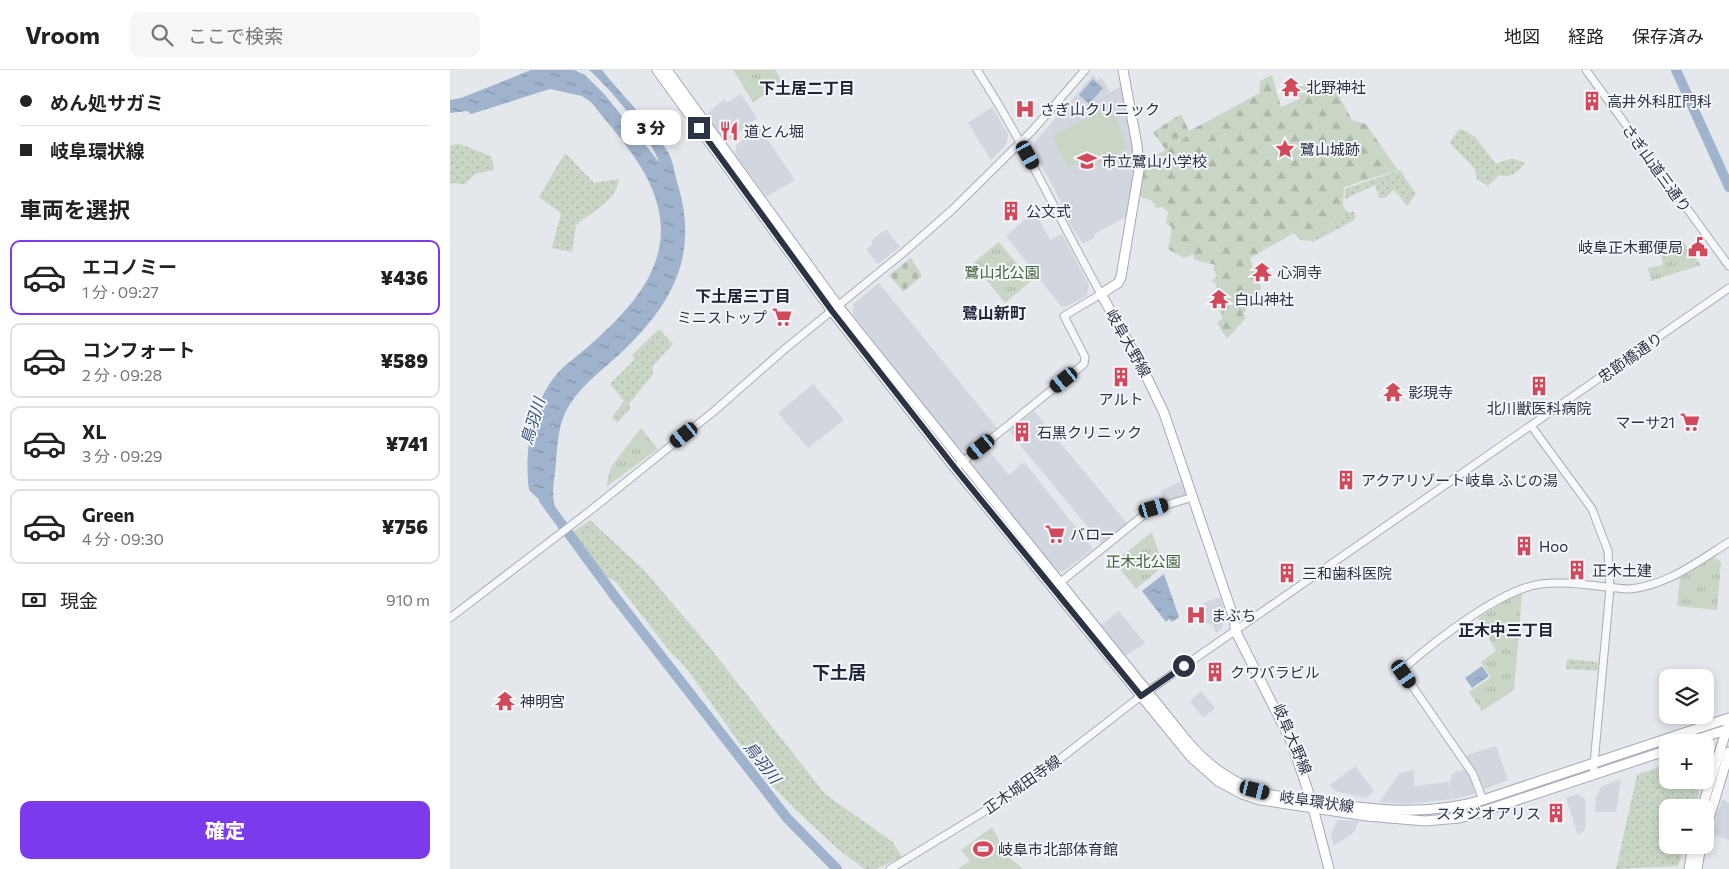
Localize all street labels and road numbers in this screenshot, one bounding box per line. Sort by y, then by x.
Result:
street label: さぎ山道三通り [1619,120,1695,216]
street label: 岐阜大野線 [1103,306,1155,380]
street label: 忠節橋通り [1594,328,1666,386]
street label: 岐阜大野線 [1270,701,1316,777]
street label: 正木城田寺線 [980,751,1064,817]
street label: 岐阜環状線 [1279,787,1355,815]

